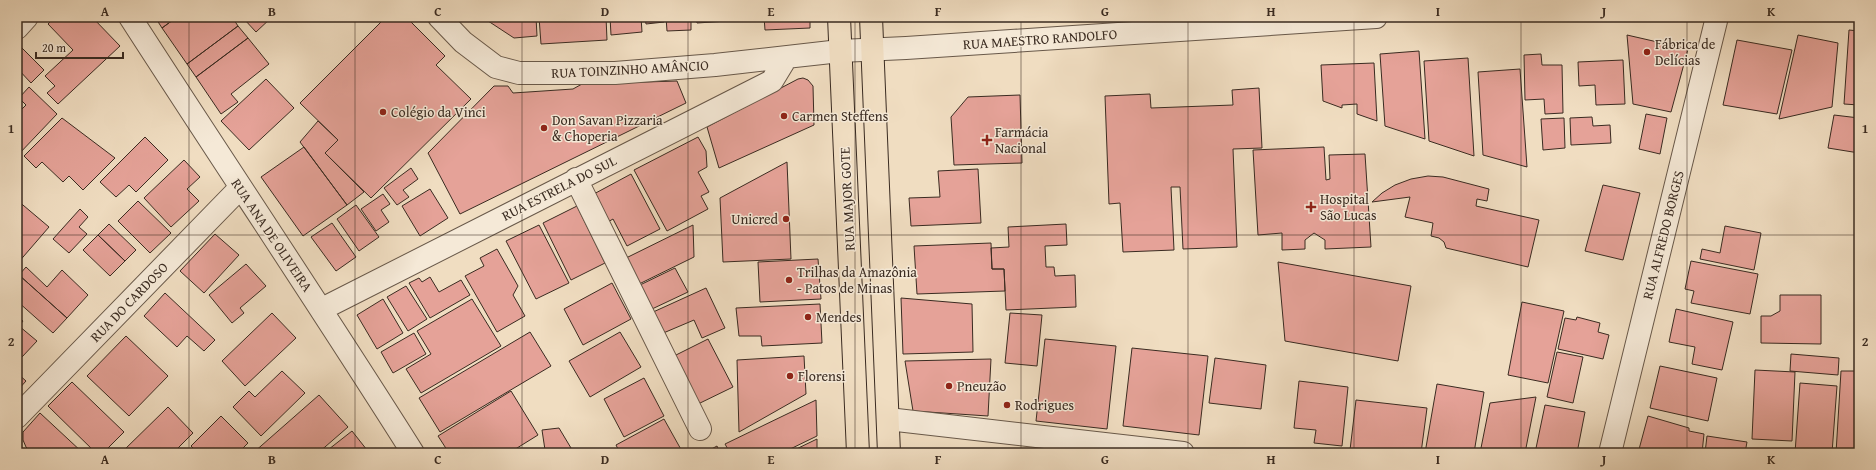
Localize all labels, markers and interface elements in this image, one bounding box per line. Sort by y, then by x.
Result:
text: A [101,2,110,21]
text: B [268,2,276,21]
text: C [434,2,442,21]
text: D [601,2,609,21]
text: E [768,2,775,21]
text: F [935,2,942,21]
text: G [1101,2,1109,21]
text: H [1266,2,1276,21]
text: I [1436,2,1440,21]
text: J [1600,2,1607,21]
text: K [1767,2,1776,21]
street label: RUA MAESTRO RANDOLFO [962,24,1118,54]
scale bar [36,34,123,60]
place label: Fábrica de Delícias [1655,34,1716,70]
text: 20 m [42,39,66,56]
marker: Fábrica de Delícias [1642,47,1652,57]
street label: RUA TOINZINHO AMÂNCIO [551,55,709,83]
place label: Colégio da Vinci [391,102,486,122]
place label: Carmen Steffens [792,106,888,126]
marker: Colégio da Vinci [378,107,388,117]
place label: Don Savan Pizzaria & Choperia [552,110,663,146]
marker: Carmen Steffens [779,111,789,121]
text: 1 [8,119,14,138]
text: 1 [1862,119,1868,138]
place label: Farmácia Nacional [995,122,1049,158]
marker: Don Savan Pizzaria & Choperia [539,123,549,133]
marker: Farmácia Nacional [982,135,992,145]
street label: RUA MAJOR GOTE [834,147,860,251]
street label: RUA ESTRELA DO SUL [498,150,620,226]
street label: RUA ALFREDO BORGES [1637,168,1689,302]
street label: RUA ANA DE OLIVEIRA [227,174,318,296]
place label: Hospital São Lucas [1320,189,1376,225]
marker: Hospital São Lucas [1305,201,1317,213]
place label: Unicred [731,209,779,229]
marker: Unicred [781,214,791,224]
street label: RUA DO CARDOSO [86,258,172,346]
place label: Trilhas da Amazônia - Patos de Minas [797,262,917,298]
marker: Trilhas da Amazônia - Patos de Minas [784,275,794,285]
place label: Mendes [816,307,862,327]
marker: Mendes [803,312,813,322]
text: 2 [8,332,15,351]
text: 2 [1862,332,1869,351]
place label: Florensi [798,366,845,386]
marker: Florensi [785,371,795,381]
place label: Pneuzão [957,376,1006,396]
marker: Pneuzão [944,381,954,391]
place label: Rodrigues [1015,395,1074,415]
marker: Rodrigues [1002,400,1012,410]
text: A [101,450,110,469]
text: B [268,450,276,469]
text: C [434,450,442,469]
text: D [601,450,609,469]
text: E [768,450,775,469]
text: F [935,450,942,469]
text: G [1101,450,1109,469]
text: H [1266,450,1276,469]
text: I [1436,450,1440,469]
text: J [1600,450,1607,469]
text: K [1767,450,1776,469]

